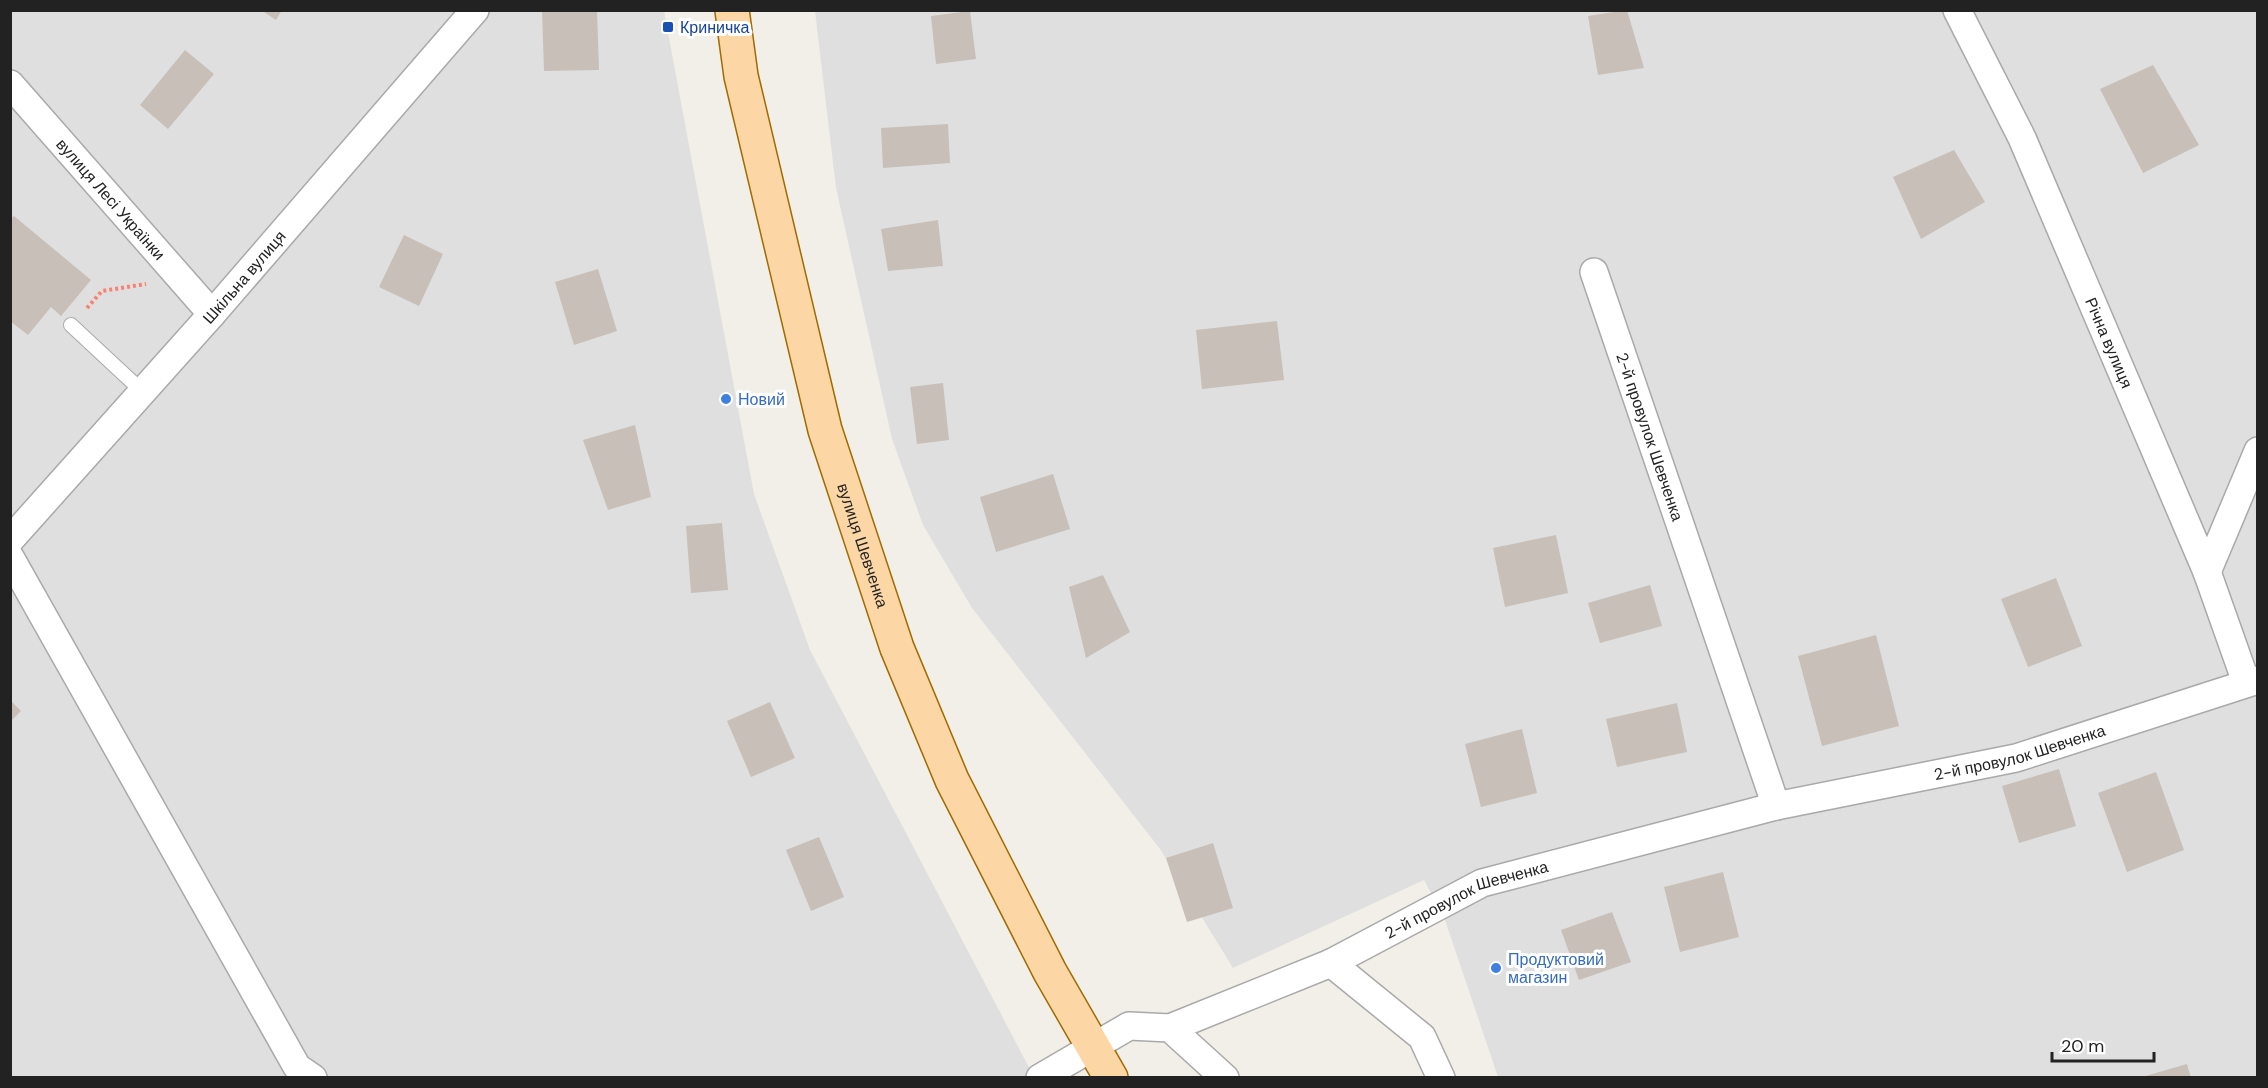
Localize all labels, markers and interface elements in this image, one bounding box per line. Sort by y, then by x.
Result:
place label: Криничка [680,17,750,38]
marker: Криничка [661,20,675,34]
street label: вулиця Лесі Українки [52,134,170,264]
street label: Шкільна вулиця [198,226,291,328]
street label: Річна вулиця [2080,294,2137,391]
street label: 2-й провулок Шевченка [1611,350,1688,524]
place label: Новий [738,389,785,410]
marker: Новий [719,392,733,406]
street label: вулиця Шевченка [832,481,893,611]
street label: 2-й провулок Шевченка [1932,720,2108,785]
street label: 2-й провулок Шевченка [1381,856,1551,944]
place label: Продуктовий магазин [1508,949,1604,988]
marker: Продуктовий магазин [1489,961,1503,975]
scale bar [2052,1025,2154,1063]
text: 20 m [2061,1034,2104,1058]

